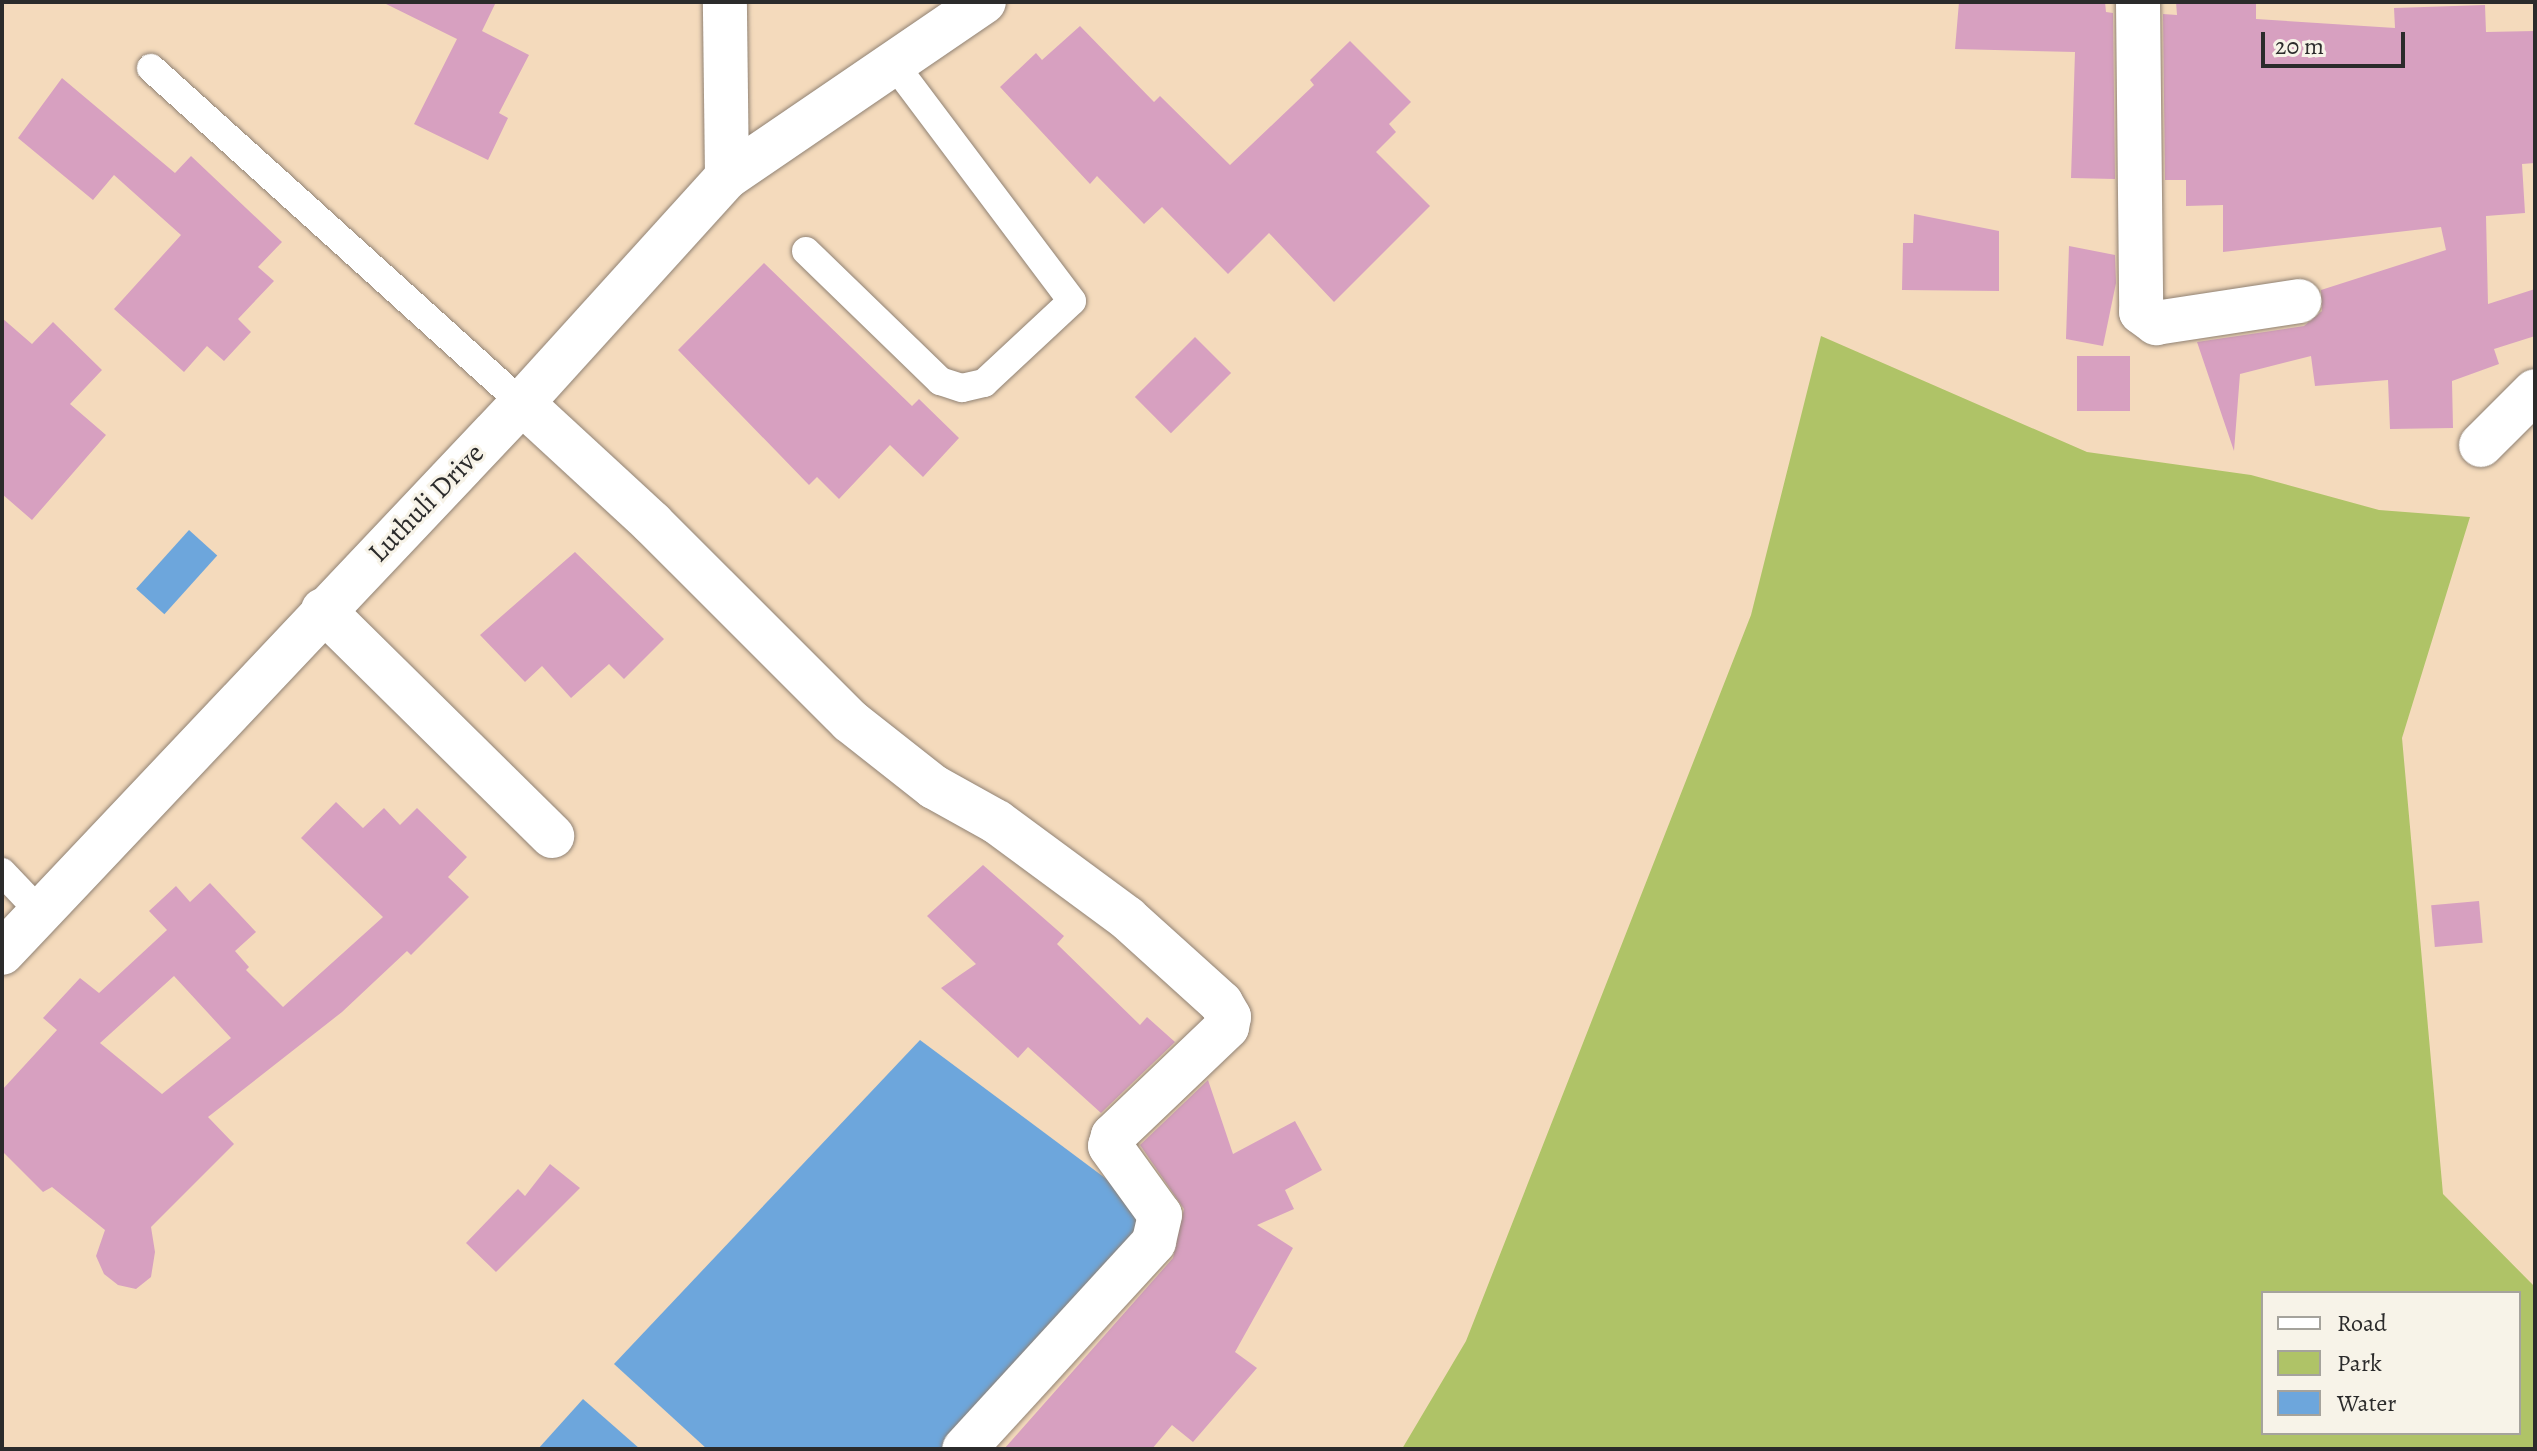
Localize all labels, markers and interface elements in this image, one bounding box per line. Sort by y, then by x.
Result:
scale bar [2265,16,2409,66]
text: 20 m [2275,30,2324,62]
street label: Luthuli Drive [361,437,491,569]
legend [2261,1291,2521,1435]
text: Road [2337,1307,2387,1339]
text: Park [2337,1347,2382,1379]
text: Water [2337,1387,2397,1419]

